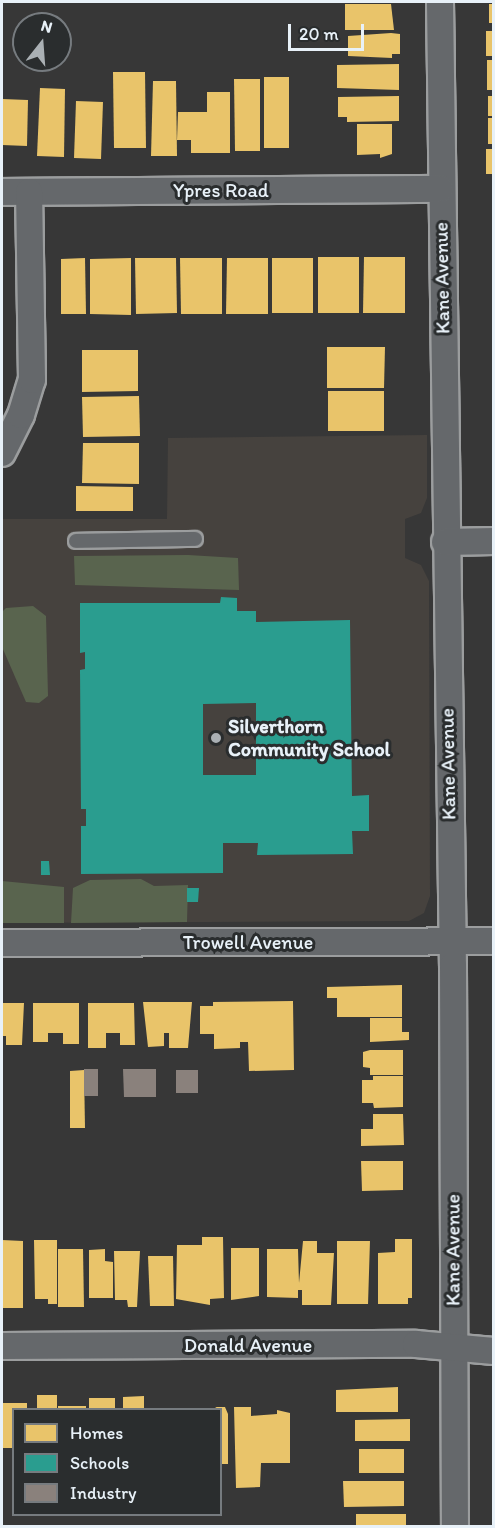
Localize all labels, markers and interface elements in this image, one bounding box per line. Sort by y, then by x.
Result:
north arrow [12,12,72,72]
scale bar [291,12,368,50]
text: N [39,16,55,37]
text: 20 m [299,23,339,45]
street label: Ypres Road [174,178,268,202]
street label: Kane Avenue [429,222,455,334]
street label: Kane Avenue [435,708,461,820]
place label: Silverthorn Community School [228,714,390,761]
marker: Silverthorn Community School [209,731,223,745]
street label: Trowell Avenue [183,930,313,954]
street label: Kane Avenue [441,1194,465,1306]
street label: Donald Avenue [184,1333,312,1357]
legend [12,1408,222,1516]
text: Homes [70,1422,123,1444]
text: Schools [70,1452,129,1474]
text: Industry [70,1482,137,1504]

